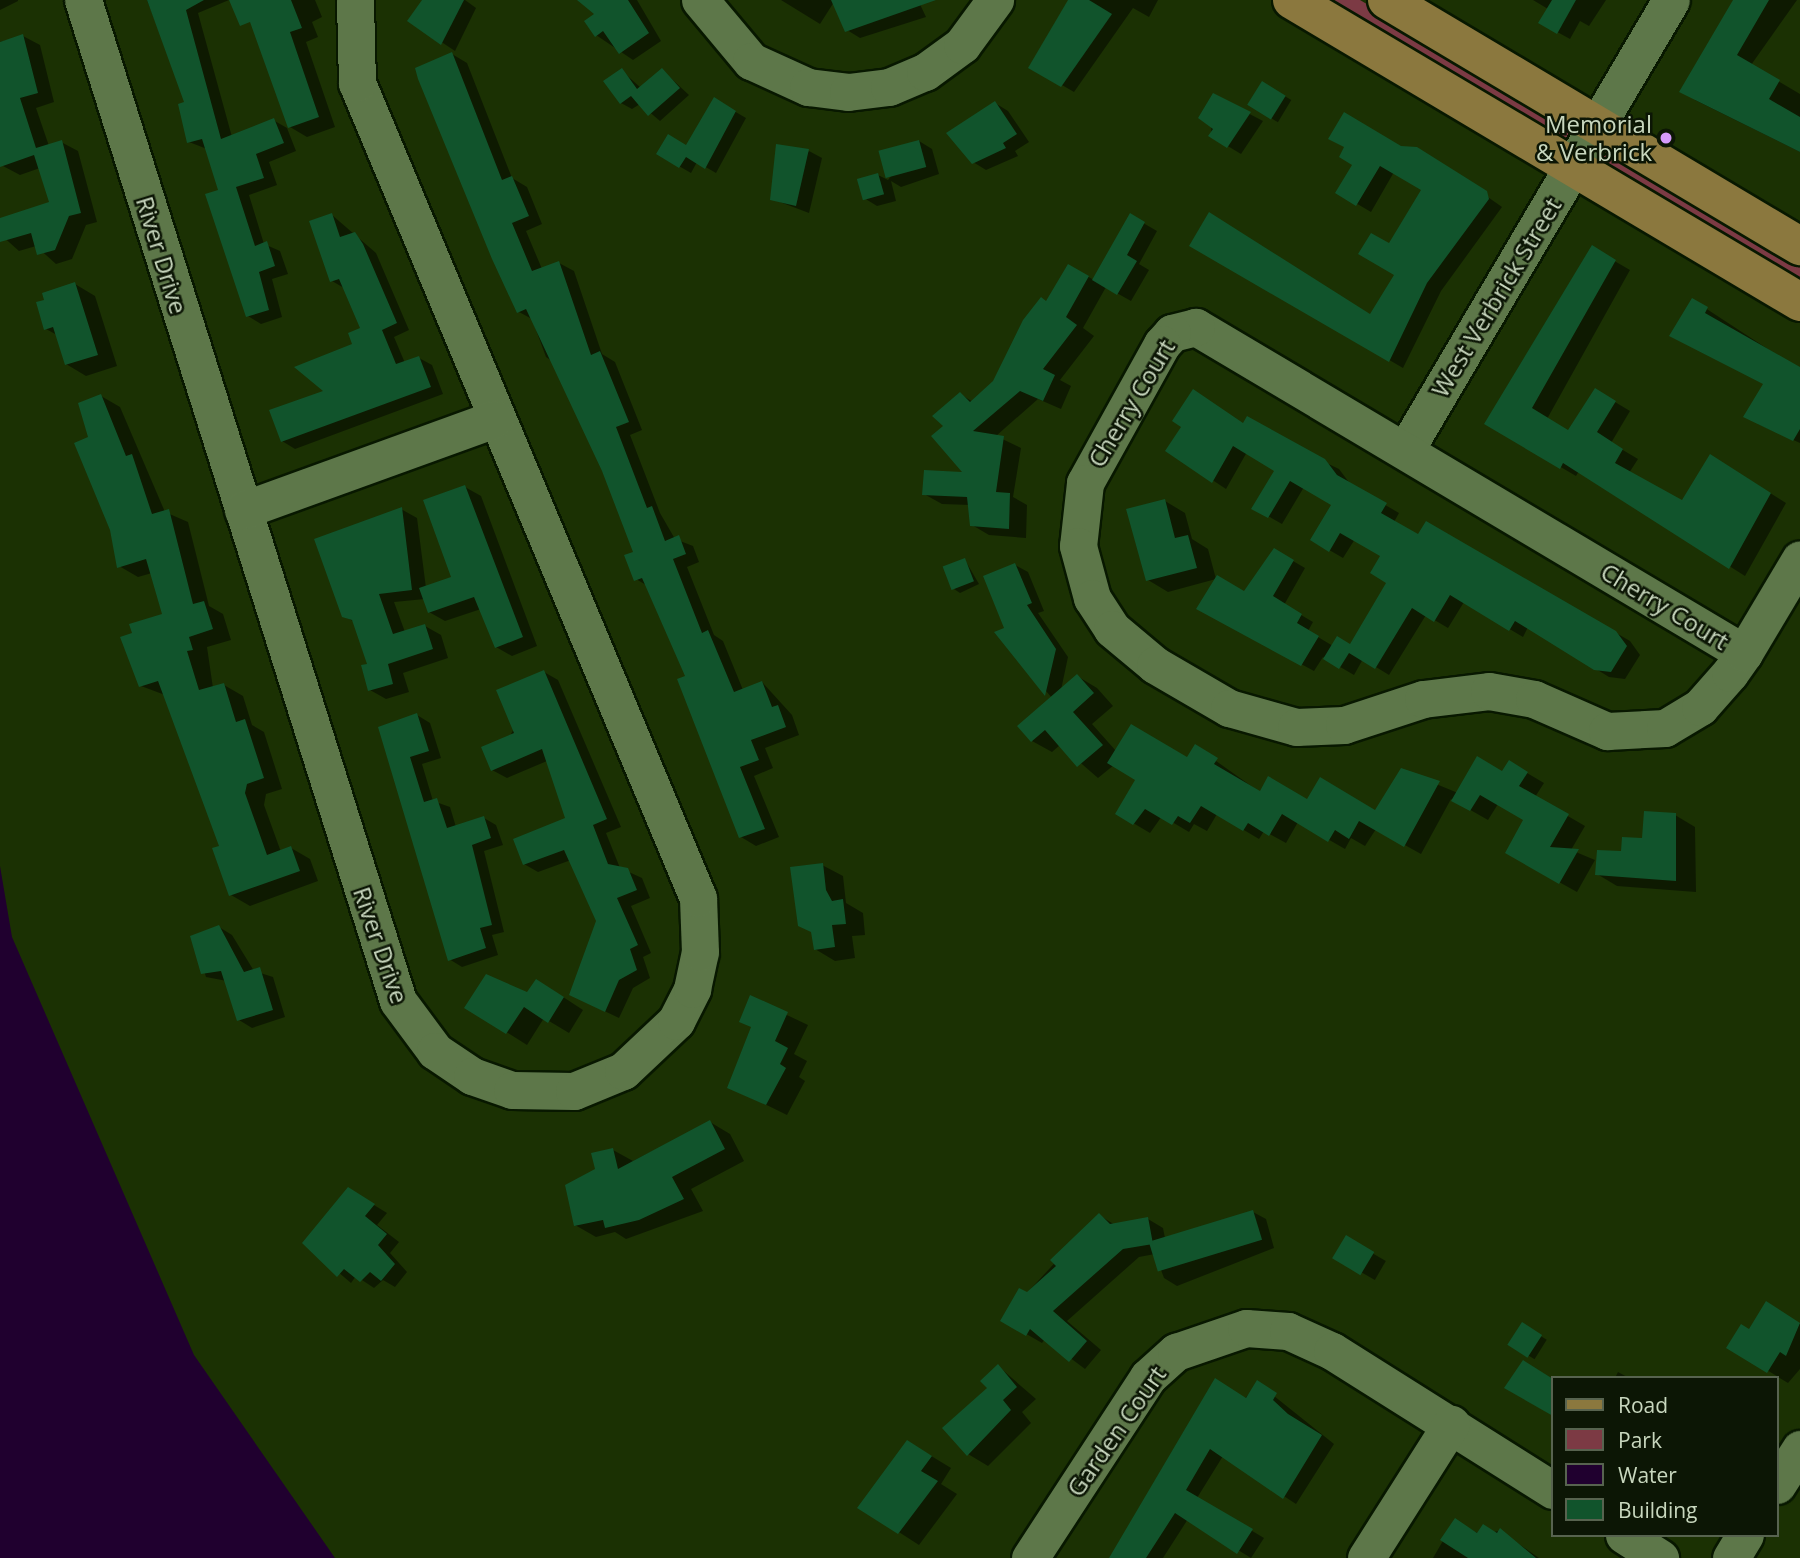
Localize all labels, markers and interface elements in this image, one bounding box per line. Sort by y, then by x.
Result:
place label: Memorial & Verbrick [1536,110,1652,166]
marker: Memorial & Verbrick [1658,130,1674,146]
street label: West Verbrick Street [1425,192,1567,402]
street label: River Drive [131,193,193,317]
street label: Cherry Court [1082,334,1180,472]
street label: Cherry Court [1596,557,1734,655]
street label: River Drive [348,883,414,1007]
street label: Garden Court [1061,1360,1171,1502]
legend [1552,1376,1779,1537]
text: Road [1618,1391,1668,1419]
text: Park [1618,1426,1662,1454]
text: Water [1618,1461,1677,1489]
text: Building [1618,1496,1697,1524]

